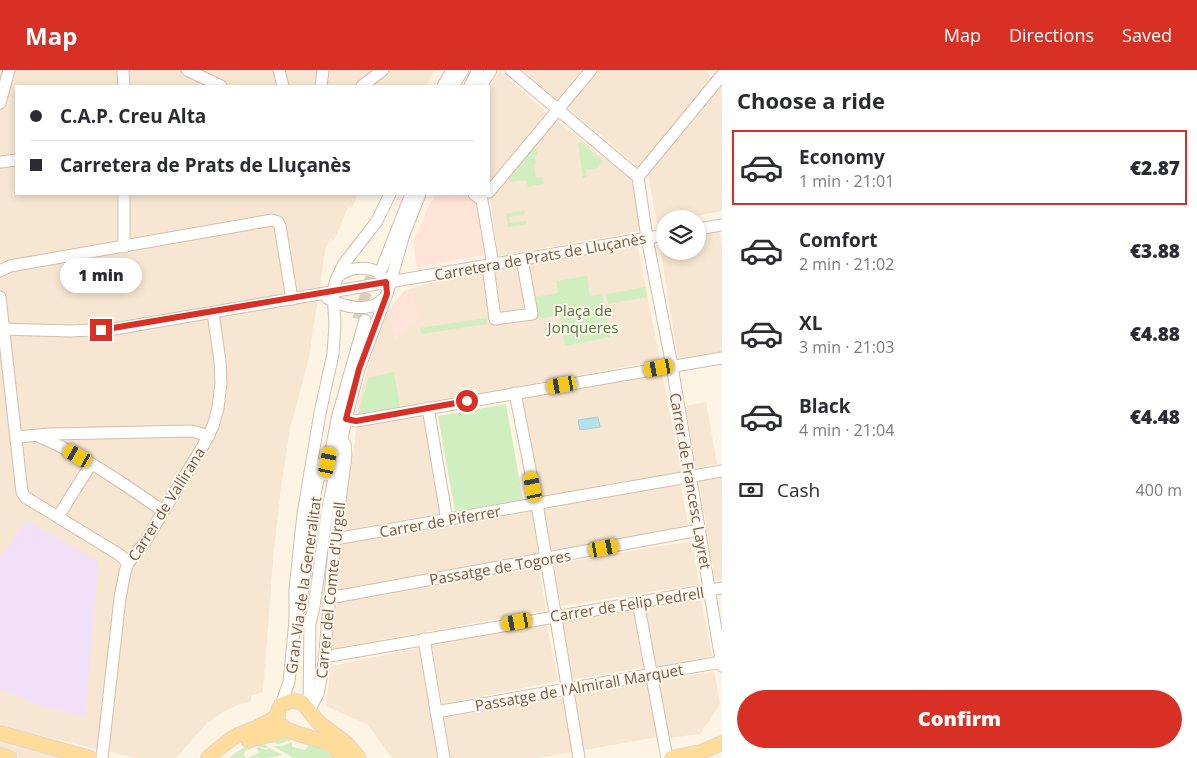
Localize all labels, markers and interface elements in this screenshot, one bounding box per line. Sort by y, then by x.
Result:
text: Map [25,19,77,52]
text: Map [944,23,981,47]
text: Directions [1009,23,1094,47]
text: Saved [1122,23,1172,47]
text: Choose a ride [737,85,885,115]
text: C.A.P. Creu Alta [60,103,206,129]
text: Economy [799,144,885,170]
icon: car [739,145,784,190]
text: Carretera de Prats de Lluçanès [60,152,351,178]
text: €2.87 [1130,155,1180,181]
text: 1 min · 21:01 [799,170,894,192]
map controls [656,210,706,260]
button: layers [656,210,706,260]
text: Comfort [799,227,878,253]
street label: Carretera de Prats de Lluçanès [433,228,647,284]
icon: car [739,228,784,273]
text: €3.88 [1130,238,1180,264]
text: 2 min · 21:02 [799,253,894,275]
callout: 1 min [60,258,142,292]
text: 1 min [78,264,124,286]
park label: Plaça de Jonqueres [546,300,618,337]
text: XL [799,310,822,336]
icon: car [739,311,784,356]
route end [90,319,112,341]
text: €4.88 [1130,321,1180,347]
text: 3 min · 21:03 [799,336,894,358]
car [642,358,675,378]
car [545,375,578,395]
route start [456,390,478,412]
street label: Carrer de Francesc Layret [666,391,716,571]
text: Black [799,393,851,419]
icon: car [739,394,784,439]
text: €4.48 [1130,404,1180,430]
text: 4 min · 21:04 [799,419,894,441]
car [61,442,94,470]
street label: Carrer de Vallirana [123,443,209,565]
car [317,446,338,478]
car [522,471,543,503]
icon: cash [737,476,765,504]
text: Cash [777,477,820,503]
text: 400 m [1136,479,1182,501]
street label: Gran Via de la Generalitat [281,495,325,675]
street label: Carrer de Piferrer [378,500,502,542]
street label: Carrer del Comte d'Urgell [311,501,349,679]
car [587,538,620,558]
street label: Passatge de Togores [428,545,572,589]
street label: Carrer de Felip Pedrell [549,582,705,626]
car [500,612,533,632]
street label: Passatge de l'Almirall Marquet [473,659,685,715]
button: Confirm [737,690,1182,748]

